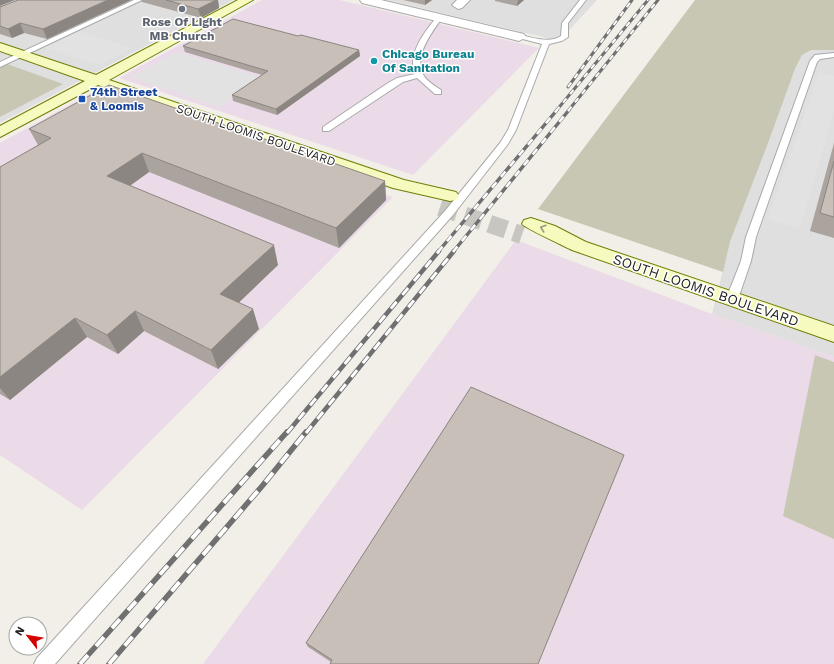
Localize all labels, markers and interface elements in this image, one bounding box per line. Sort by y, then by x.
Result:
marker: Rose Of Light MB Church [177,4,187,14]
place label: Rose Of Light MB Church [142,15,222,43]
place label: Chicago Bureau Of Sanitation [382,47,474,75]
marker: Chicago Bureau Of Sanitation [369,56,379,66]
place label: 74th Street & Loomis [90,85,158,113]
marker: 74th Street & Loomis [77,94,87,104]
street label: SOUTH LOOMIS BOULEVARD [175,101,337,169]
one-way arrow [539,224,546,233]
street label: SOUTH LOOMIS BOULEVARD [611,251,801,329]
north arrow [8,616,48,656]
text: N [12,624,28,638]

